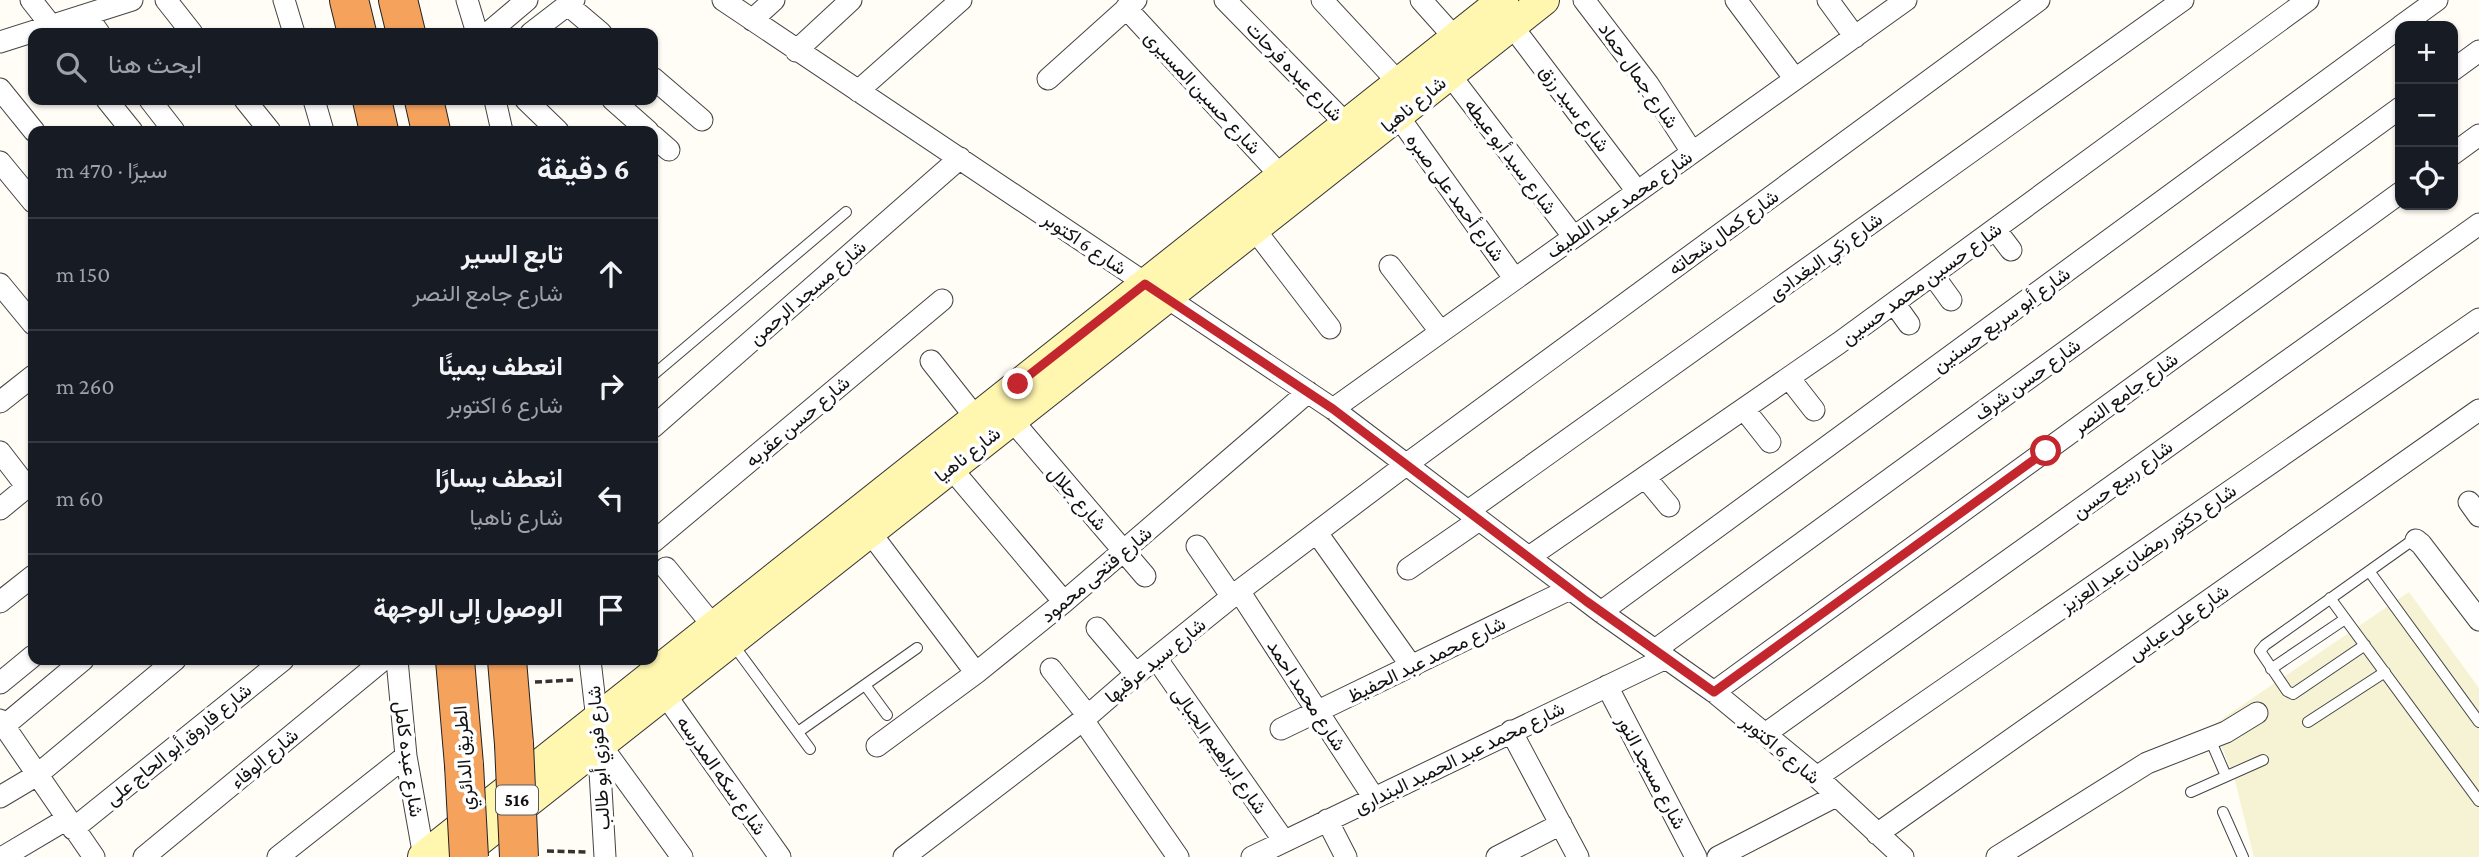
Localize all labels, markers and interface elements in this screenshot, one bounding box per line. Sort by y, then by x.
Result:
street label: شارع عبده فرحات [1241,17,1347,127]
street label: شارع جمال حماد [1593,19,1683,133]
map controls [2395,21,2458,210]
button: + [2395,21,2458,84]
street label: شارع حسين المسيرى [1139,27,1265,160]
search box [28,28,658,105]
icon: search [52,48,90,86]
text: ابحث هنا [108,50,202,79]
street label: شارع سيد رزق [1534,61,1614,157]
street label: شارع ناهيا [1377,72,1451,138]
button: − [2395,84,2458,147]
street label: شارع سيد أبو عيطه [1459,95,1561,219]
street label: شارع أحمد على صبره [1401,129,1509,266]
street label: شارع محمد عبد اللطيف [1542,146,1697,264]
button: locate [2395,147,2458,210]
text: 6 دقيقة [537,152,630,185]
text: سيرًا · 470 m [56,157,167,183]
street label: شارع كمال شحاته [1664,185,1784,281]
street label: شارع 6 اكتوبر [1037,207,1130,281]
street label: شارع زكي البغدادى [1764,208,1889,309]
street label: شارع حسين محمد حسين [1837,218,2007,350]
street label: شارع مسجد الرحمن [745,236,871,350]
text: تابع السير [461,240,563,269]
icon: ahead [592,255,630,293]
text: 150 m [56,261,110,287]
street label: شارع أبو سريع حسنين [1929,263,2076,379]
text: شارع جامع النصر [412,280,563,306]
street label: شارع حسن شرف [1970,334,2085,426]
street label: شارع جامع النصر [2068,348,2184,442]
text: انعطف يمينًا [438,352,563,381]
icon: right [592,367,630,405]
route end [1002,368,1033,399]
street label: شارع حسن عقربه [741,372,855,473]
text: 260 m [56,373,114,399]
text: شارع 6 اكتوبر [447,392,563,418]
street label: شارع ناهيا [930,422,1005,488]
route start [2030,435,2061,466]
street label: شارع ربيع حسن [2068,436,2178,525]
street label: شارع جلال [1043,462,1111,536]
text: انعطف يسارًا [435,464,563,493]
icon: left [592,479,630,517]
street label: شارع دكتور رمضان عبد العزيز [2056,480,2241,619]
text: 60 m [56,485,104,511]
text: شارع ناهيا [470,504,563,530]
street label: شارع فتحى محمود [1037,522,1157,628]
street label: شارع على عباس [2124,580,2234,666]
icon: arrive [592,591,630,629]
text: الوصول إلى الوجهة [373,594,563,623]
street label: شارع محمد عبد الحفيظ [1344,612,1510,709]
street label: شارع سيد عرقبها [1101,614,1211,709]
street label: شارع محمد احمد [1261,636,1350,756]
street label: شارع فاروق أبو الحاج على [101,679,257,811]
street label: شارع ابراهيم الجبالى [1166,683,1271,819]
street label: شارع فوزي أبو طالب [583,685,619,831]
street label: شارع محمد عبد الحميد البندارى [1351,697,1569,819]
street label: شارع عبده كامل [388,700,427,819]
street label: الطريق الدائري [449,704,483,811]
street label: شارع 6 اكتوبر [1735,710,1824,790]
street label: شارع مسجد النور [1611,711,1690,834]
street label: شارع سكه المدرسه [671,712,771,840]
street label: شارع الوفاء [226,724,304,794]
road number: 516 [496,786,538,814]

